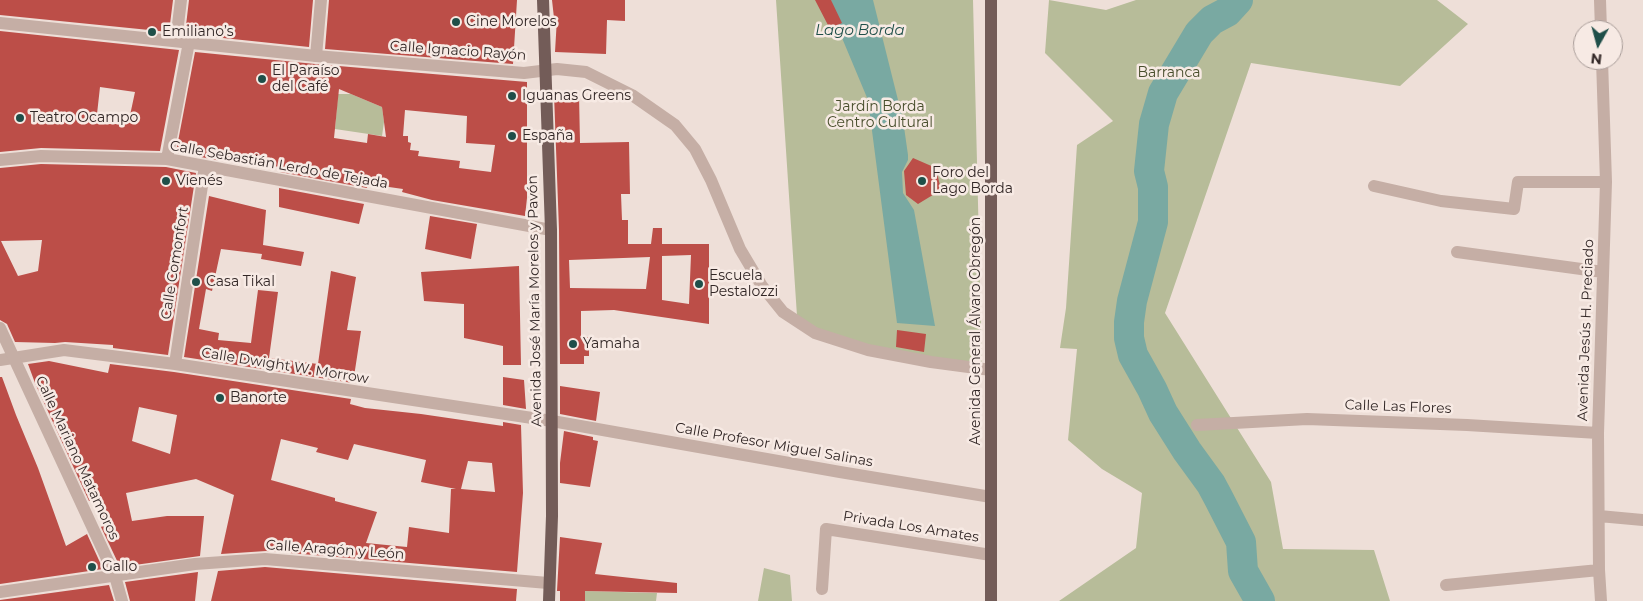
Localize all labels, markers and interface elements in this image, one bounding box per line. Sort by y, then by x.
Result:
place label: Cine Morelos [466,14,557,30]
marker: Cine Morelos [450,16,462,28]
north arrow [1573,20,1623,70]
water label: Lago Borda [815,22,905,40]
place label: Emiliano’s [162,24,234,40]
marker: Emiliano’s [146,26,158,38]
street label: Calle Ignacio Rayón [389,38,527,64]
text: N [1590,49,1603,69]
place label: El Paraíso del Café [272,63,340,95]
park label: Barranca [1137,65,1201,81]
marker: El Paraíso del Café [256,73,268,85]
place label: Iguanas Greens [522,88,631,104]
marker: Iguanas Greens [506,90,518,102]
park label: Jardín Borda Centro Cultural [827,99,933,132]
place label: Teatro Ocampo [30,110,138,126]
marker: Teatro Ocampo [14,112,26,124]
place label: España [522,128,574,144]
marker: España [506,130,518,142]
street label: Calle Sebastián Lerdo de Tejada [169,138,389,192]
place label: Foro del Lago Borda [932,165,1013,198]
place label: Vienés [176,173,222,189]
marker: Vienés [160,175,172,187]
street label: Avenida José María Morelos y Pavón [524,175,546,427]
marker: Foro del Lago Borda [916,175,928,187]
street label: Calle Comonfort [158,205,192,321]
street label: Avenida General Álvaro Obregón [968,217,984,445]
street label: Avenida Jesús H. Preciado [1574,239,1598,421]
place label: Escuela Pestalozzi [709,268,778,300]
place label: Casa Tikal [206,274,275,290]
marker: Casa Tikal [190,276,202,288]
marker: Escuela Pestalozzi [693,278,705,290]
place label: Yamaha [583,336,640,352]
marker: Yamaha [567,338,579,350]
street label: Calle Dwight W. Morrow [200,344,370,388]
street label: Calle Mariano Matamoros [32,373,122,543]
place label: Banorte [230,390,287,406]
marker: Banorte [214,392,226,404]
street label: Calle Las Flores [1344,397,1452,417]
street label: Calle Profesor Miguel Salinas [674,419,874,471]
street label: Privada Los Amates [842,508,980,546]
street label: Calle Aragón y León [265,537,405,563]
place label: Gallo [102,559,137,575]
marker: Gallo [86,561,98,573]

